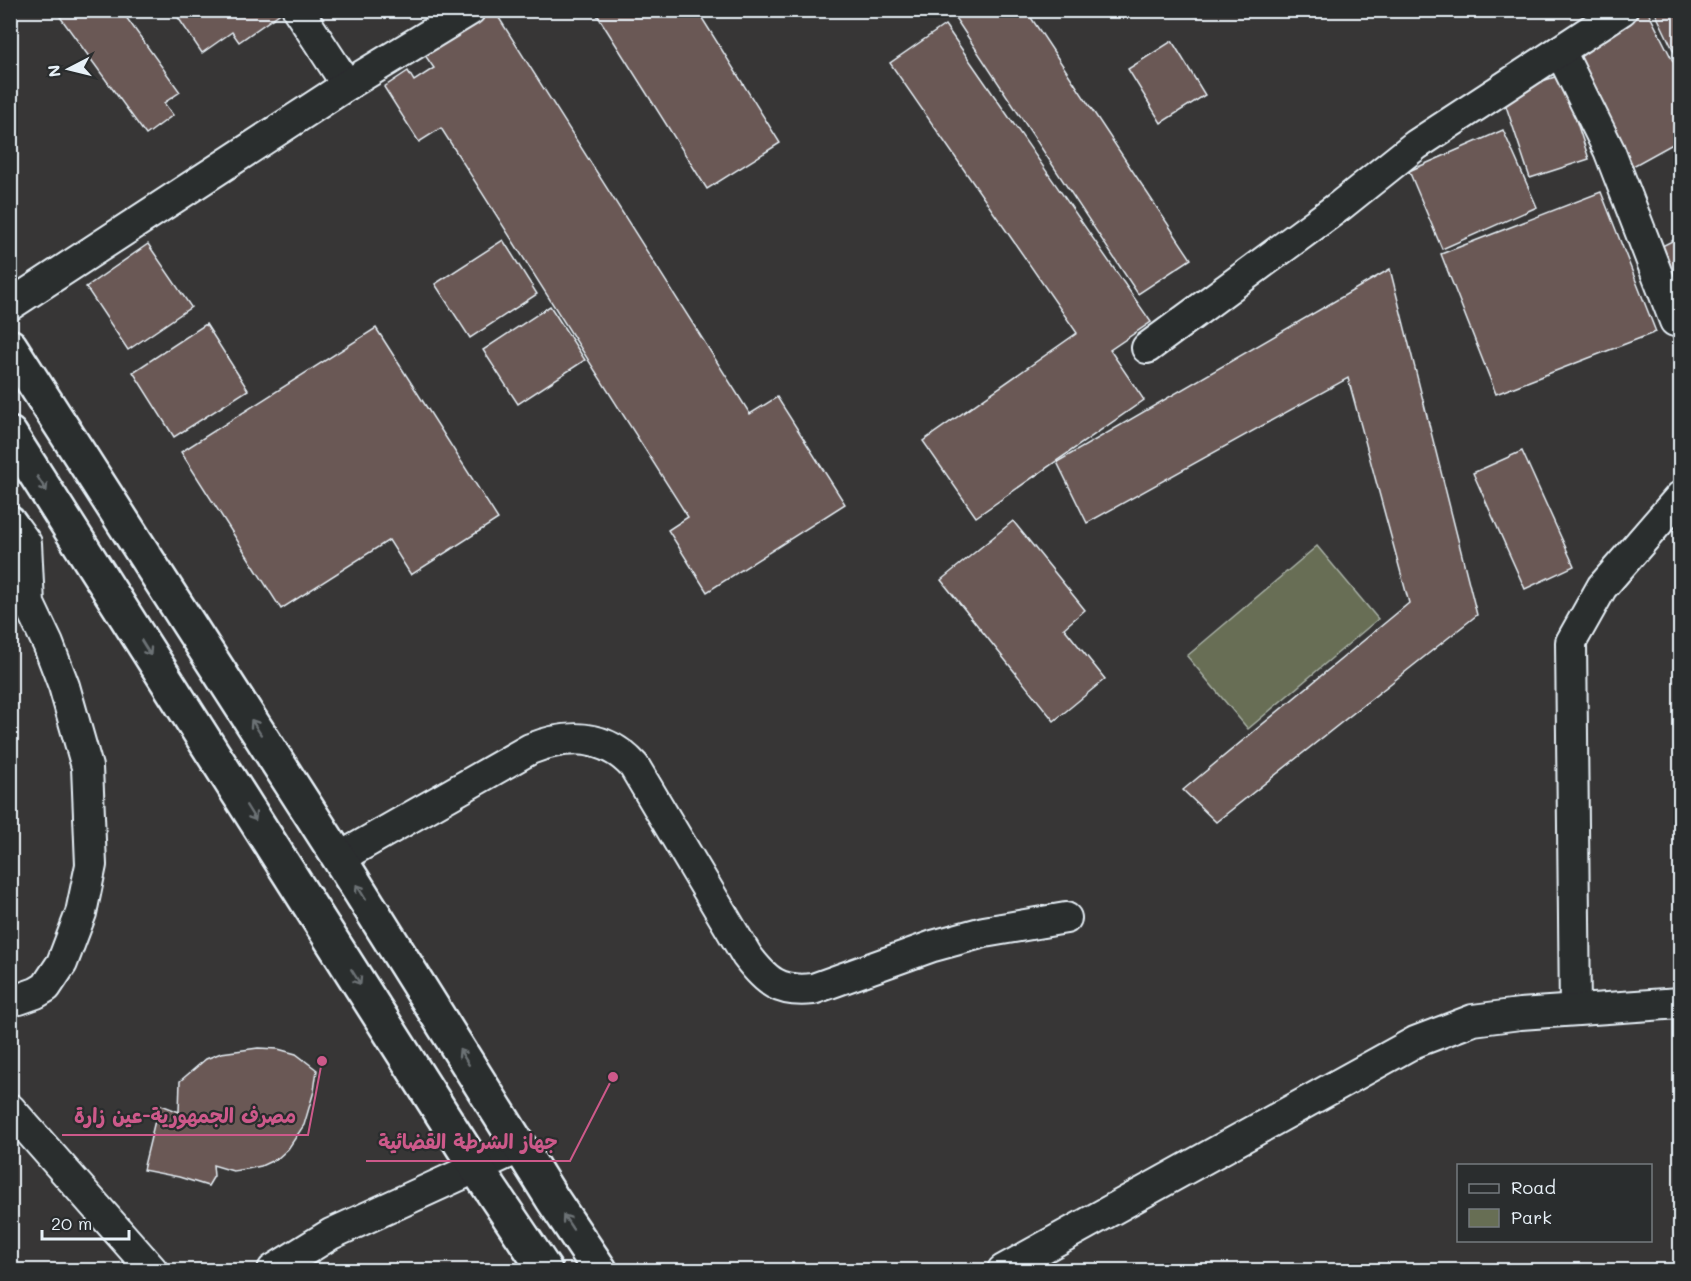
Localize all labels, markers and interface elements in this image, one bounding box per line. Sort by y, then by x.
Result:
north arrow [39,39,99,99]
text: N [42,64,65,78]
one-way arrow [36,475,48,492]
one-way arrow [141,639,153,656]
one-way arrow [249,719,261,736]
one-way arrow [245,804,257,821]
one-way arrow [354,884,366,901]
one-way arrow [349,969,362,986]
one-way arrow [458,1049,470,1066]
callout: مصرف الجمهورية-عين زارة [62,1097,308,1135]
text: مصرف الجمهورية-عين زارة [74,1102,296,1130]
callout: جهاز الشرطة القضائية [366,1123,570,1161]
text: جهاز الشرطة القضائية [378,1128,558,1154]
legend [1457,1164,1652,1242]
text: Road [1511,1175,1556,1199]
scale bar [42,1203,129,1241]
text: Park [1511,1205,1552,1229]
text: 20 m [51,1211,92,1235]
one-way arrow [562,1214,574,1231]

